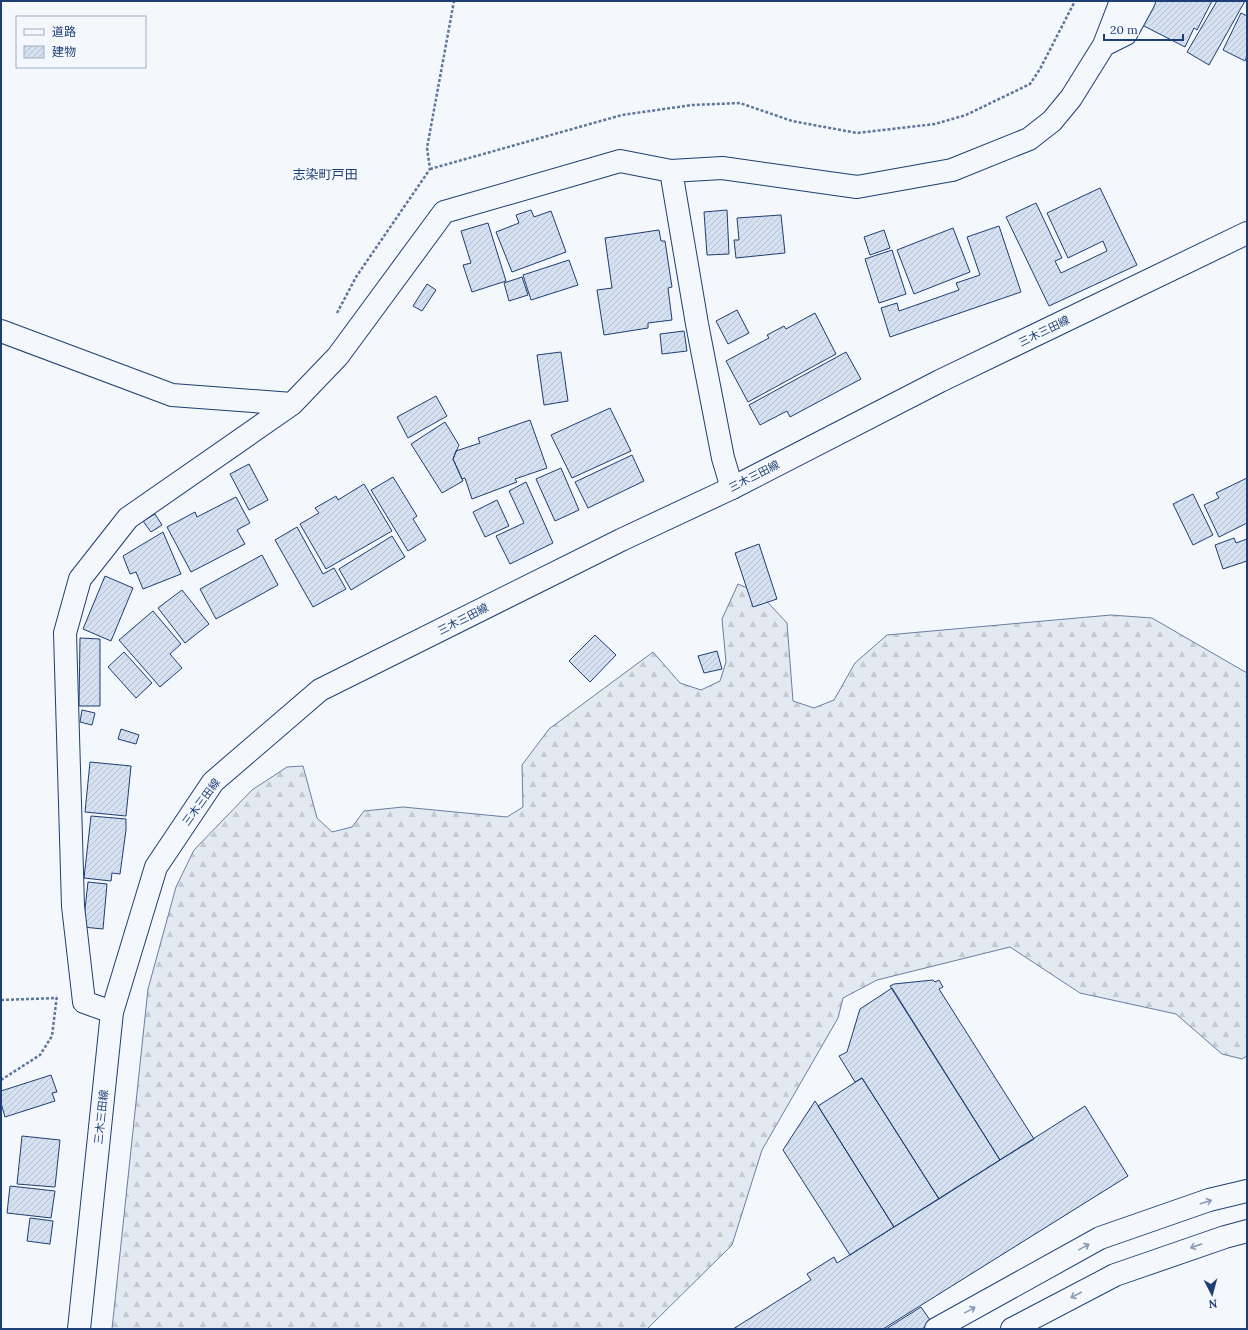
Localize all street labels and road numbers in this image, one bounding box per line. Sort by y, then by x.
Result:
street label: 三木三田線 [1016,313,1072,349]
street label: 三木三田線 [726,457,782,495]
street label: 三木三田線 [435,600,491,638]
street label: 三木三田線 [179,776,223,828]
street label: 三木三田線 [91,1089,111,1145]

